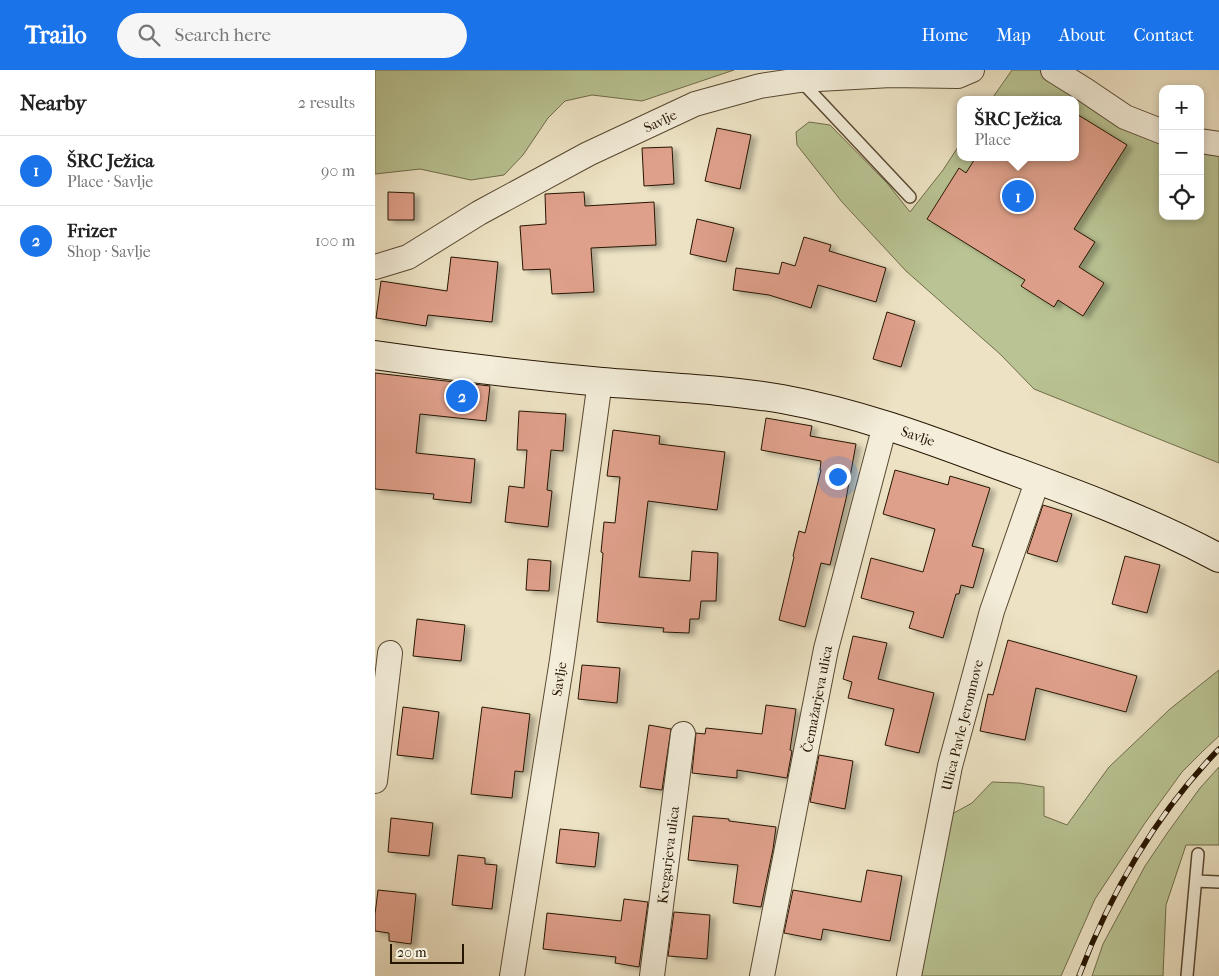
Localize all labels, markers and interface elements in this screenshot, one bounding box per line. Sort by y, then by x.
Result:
search box [117,13,467,58]
text: Trailo [25,21,87,49]
icon: search [135,21,163,49]
text: Search here [175,24,271,46]
text: Home [921,25,968,46]
text: Map [996,25,1031,46]
text: About [1059,25,1105,46]
text: Contact [1133,25,1194,46]
map controls [1159,85,1204,220]
button: + [1159,85,1204,130]
text: Nearby [20,91,86,115]
text: 2 results [298,93,355,112]
popup [957,96,1079,161]
street label: Savlje [641,106,680,136]
text: ŠRC Ježica [974,108,1062,130]
text: Place [974,130,1011,149]
button: − [1159,130,1204,175]
text: ŠRC Ježica [67,150,154,172]
text: 1 [33,161,39,180]
text: 90 m [321,161,355,180]
text: Place · Savlje [67,172,153,191]
button: locate [1159,175,1204,220]
pin: 1 [1002,177,1034,215]
text: Frizer [67,220,117,242]
text: 2 [32,231,40,250]
text: 100 m [315,231,355,250]
text: Shop · Savlje [67,242,151,261]
pin: 2 [446,377,478,415]
street label: Savlje [899,423,937,450]
your location [825,464,851,490]
street label: Čemažarjeva ulica [798,644,836,754]
street label: Ulica Pavle Jeromnove [938,658,987,792]
street label: Savlje [548,661,571,698]
street label: Kregarjeva ulica [654,805,683,905]
scale bar [390,941,464,964]
text: 20 m [397,944,427,961]

